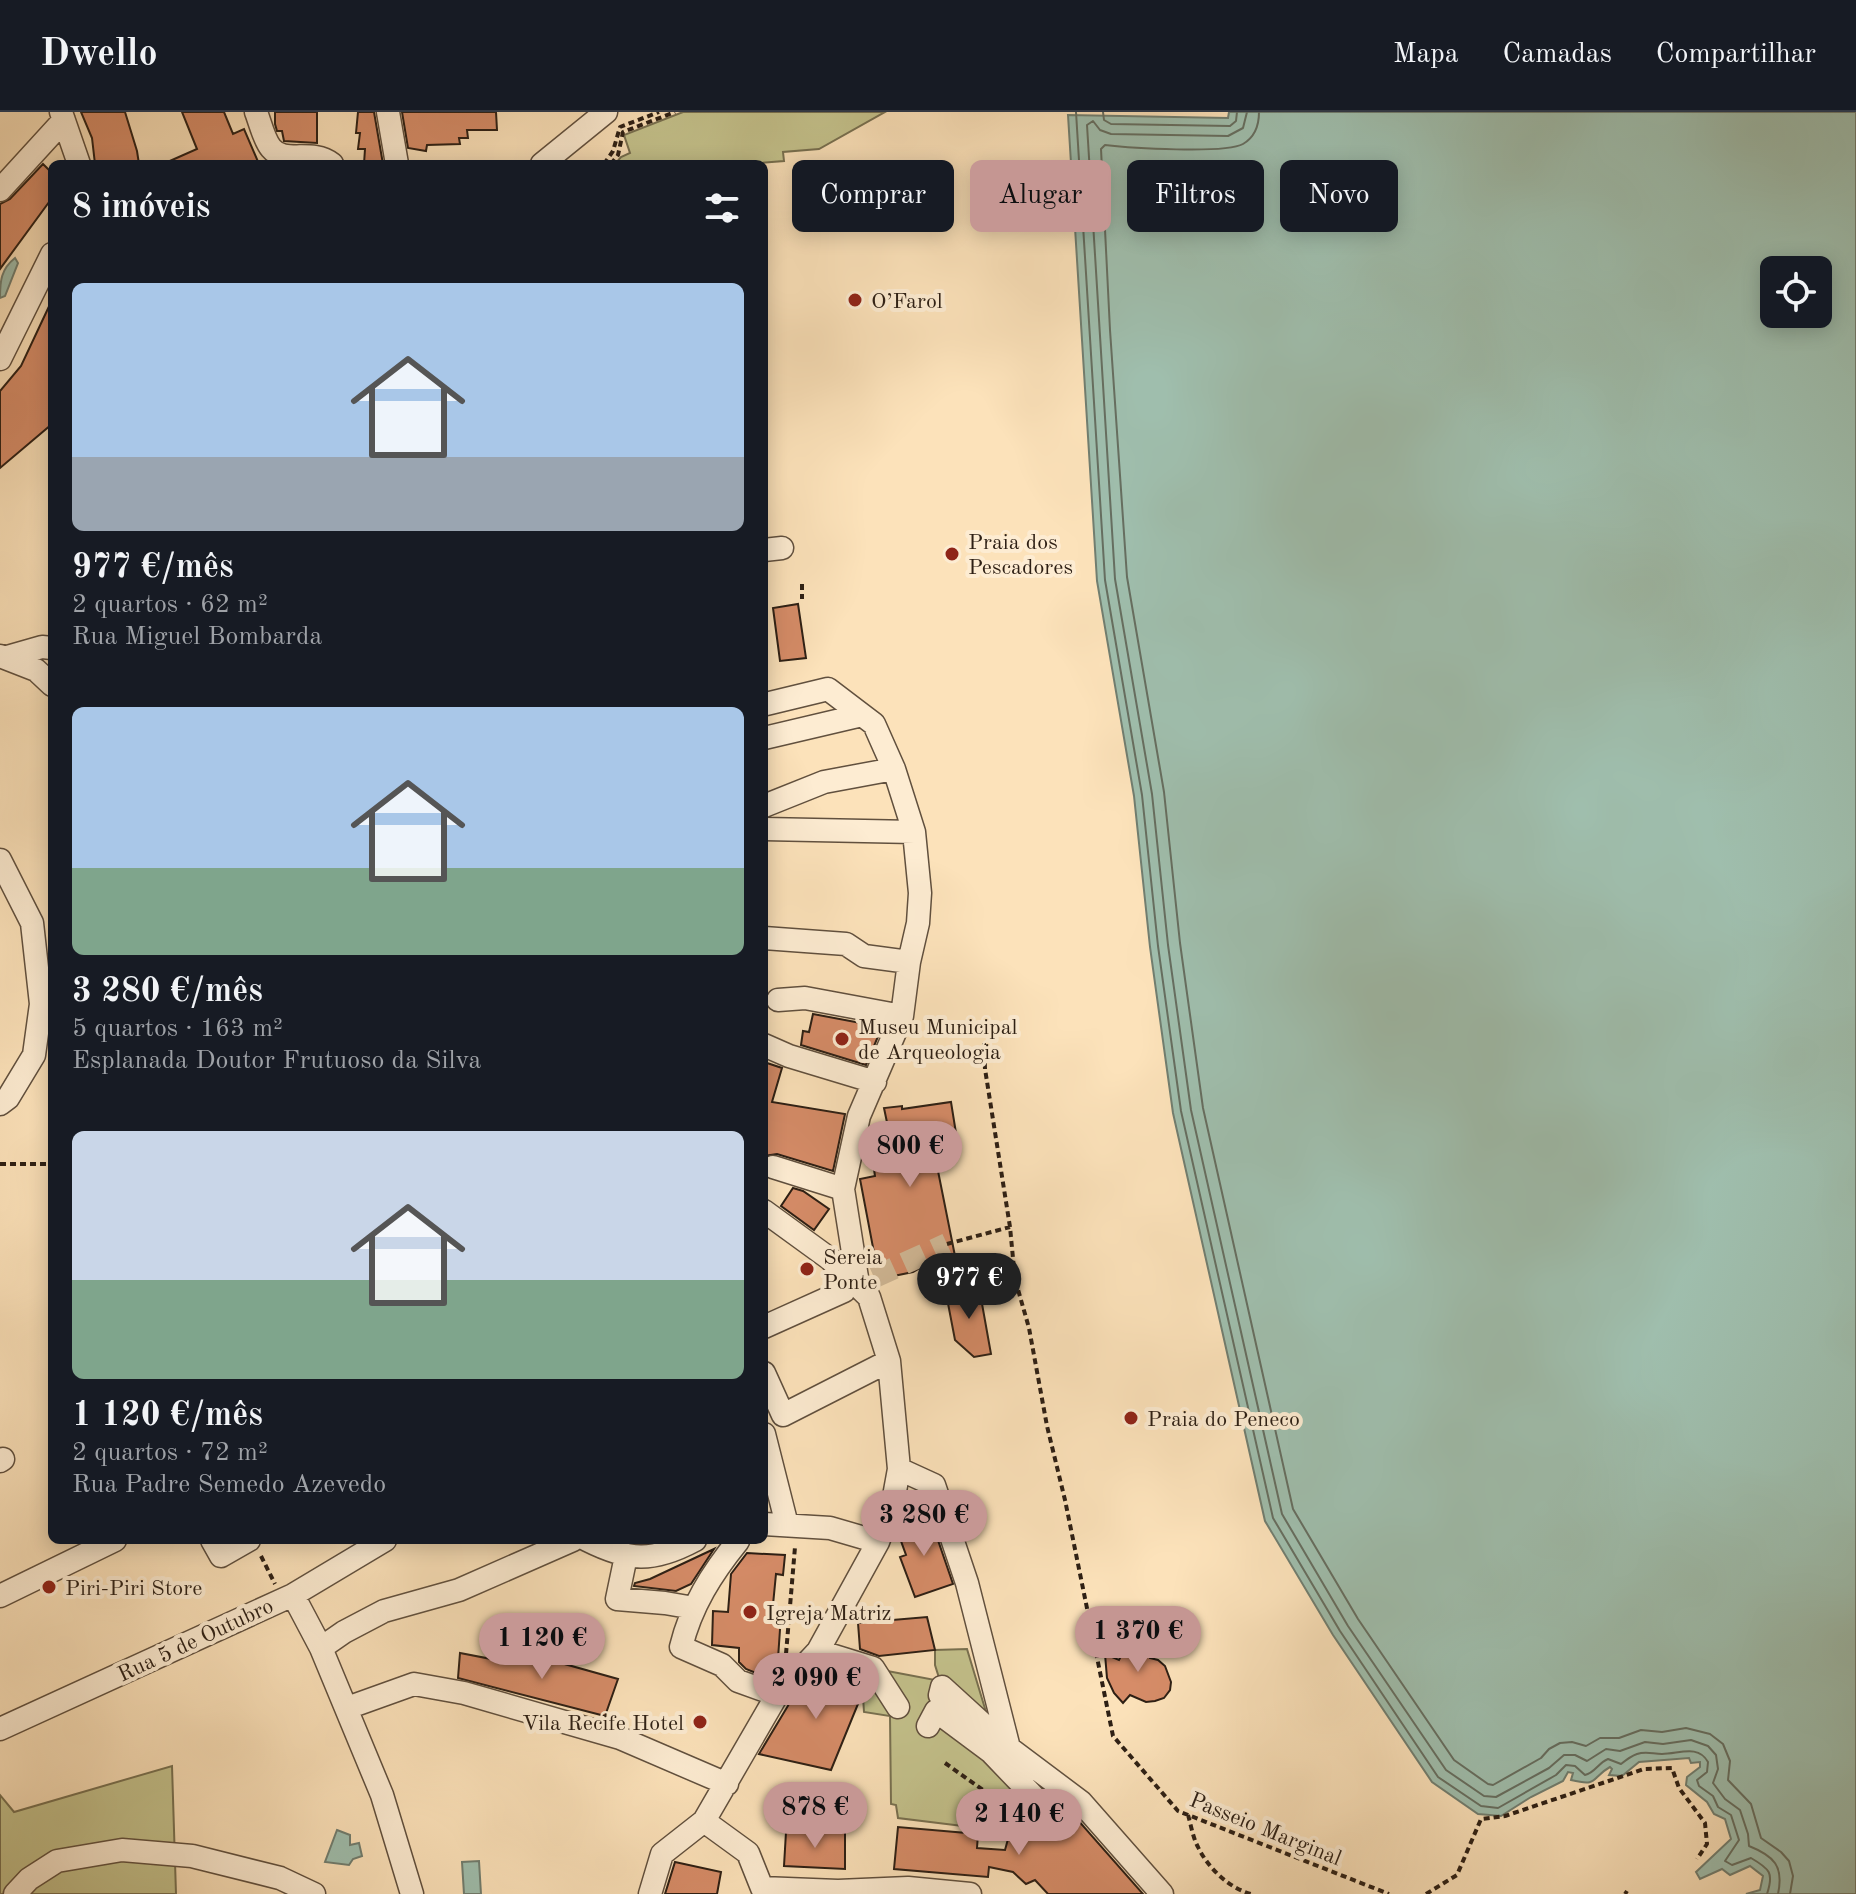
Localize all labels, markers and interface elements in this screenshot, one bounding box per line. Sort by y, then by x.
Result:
text: Dwello [40,36,158,74]
text: Mapa [1393,41,1459,69]
text: Camadas [1503,41,1612,69]
text: Compartilhar [1656,41,1816,69]
chip: Comprar [792,160,954,232]
chip: Alugar [970,160,1111,232]
chip: Filtros [1127,160,1264,232]
chip: Novo [1280,160,1398,232]
icon: filters [700,186,744,230]
text: 8 imóveis [72,191,210,225]
map controls [1760,256,1832,328]
button: locate [1760,256,1832,328]
marker: O’Farol [846,291,864,309]
place label: O’Farol [871,291,943,313]
icon: home [336,335,480,479]
place label: Praia dos Pescadores [968,532,1073,579]
marker: Praia dos Pescadores [943,545,961,563]
text: 977 €/mês [72,551,234,585]
text: 2 quartos · 62 m² [72,592,268,618]
text: Rua Miguel Bombarda [72,624,322,650]
icon: home [336,759,480,903]
text: 3 280 €/mês [72,975,263,1009]
text: 5 quartos · 163 m² [72,1016,283,1042]
place label: Museu Municipal de Arqueologia [858,1017,1018,1064]
marker: Museu Municipal de Arqueologia [833,1030,851,1048]
text: Esplanada Doutor Frutuoso da Silva [72,1048,481,1074]
pin: 800 € [854,1121,966,1189]
text: 800 € [876,1134,944,1160]
icon: home [336,1183,480,1327]
place label: Sereia Ponte [823,1247,883,1294]
pin: 977 € [913,1253,1025,1321]
marker: Sereia Ponte [798,1260,816,1278]
text: 977 € [935,1266,1003,1292]
text: 1 120 €/mês [72,1399,263,1433]
marker: Praia do Peneco [1122,1409,1140,1427]
place label: Praia do Peneco [1147,1409,1300,1431]
text: 2 quartos · 72 m² [72,1440,268,1466]
text: Rua Padre Semedo Azevedo [72,1472,386,1498]
pin: 3 280 € [850,1490,998,1558]
text: 3 280 € [879,1503,969,1529]
marker: Piri-Piri Store [40,1578,58,1596]
place label: Piri-Piri Store [65,1578,202,1600]
street label: Rua 5 de Outubro [115,1595,277,1686]
marker: Igreja Matriz [741,1603,759,1621]
place label: Igreja Matriz [766,1603,891,1625]
pin: 1 370 € [1064,1606,1212,1674]
pin: 1 120 € [468,1613,616,1681]
text: 1 370 € [1093,1619,1183,1645]
text: 1 120 € [497,1626,587,1652]
pin: 2 090 € [742,1653,890,1721]
text: 2 090 € [771,1666,861,1692]
place label: Vila Recife Hotel [522,1713,684,1735]
marker: Vila Recife Hotel [691,1713,709,1731]
pin: 878 € [759,1782,871,1850]
pin: 2 140 € [945,1789,1093,1857]
street label: Passeio Marginal [1186,1789,1344,1870]
text: 878 € [781,1795,849,1821]
text: 2 140 € [974,1802,1064,1828]

